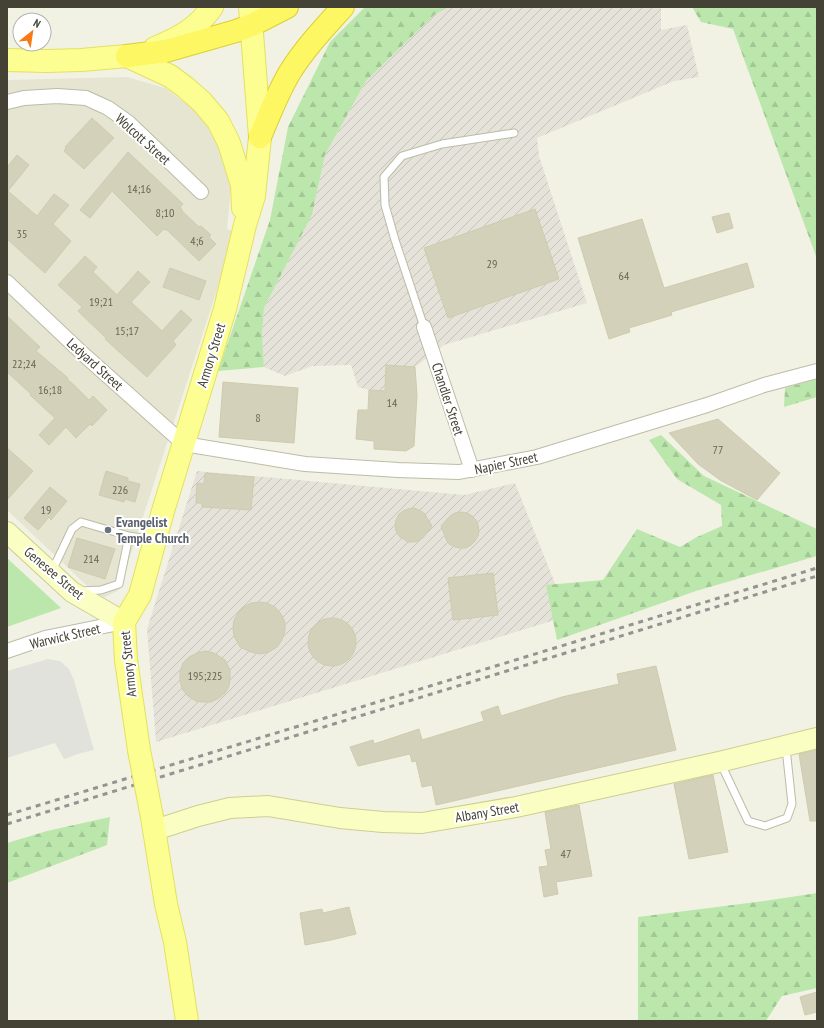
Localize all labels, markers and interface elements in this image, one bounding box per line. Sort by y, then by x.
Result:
north arrow [12,12,52,52]
text: N [31,16,43,31]
street label: Wolcott Street [111,109,175,169]
house number: 14;16 [127,181,151,196]
house number: 8;10 [156,205,174,220]
house number: 35 [17,226,27,241]
house number: 4;6 [190,233,204,248]
house number: 29 [487,256,497,271]
house number: 64 [619,268,630,283]
house number: 19;21 [89,294,113,309]
street label: Armory Street [193,321,229,389]
house number: 15;17 [115,323,139,338]
street label: Ledyard Street [63,334,127,394]
house number: 22;24 [12,356,37,371]
street label: Chandler Street [428,360,468,438]
house number: 16;18 [38,382,62,397]
house number: 14 [387,395,398,410]
house number: 8 [255,410,261,425]
house number: 77 [713,442,723,457]
street label: Napier Street [473,448,539,478]
house number: 226 [112,482,128,497]
house number: 19 [41,502,51,517]
place label: Evangelist Temple Church [116,513,189,547]
marker: Evangelist Temple Church [103,525,113,535]
street label: Genesee Street [20,543,88,603]
house number: 214 [83,551,100,566]
street label: Warwick Street [28,619,102,653]
street label: Armory Street [116,630,140,698]
house number: 195;225 [188,668,223,683]
street label: Albany Street [454,798,520,826]
house number: 47 [561,846,571,861]

